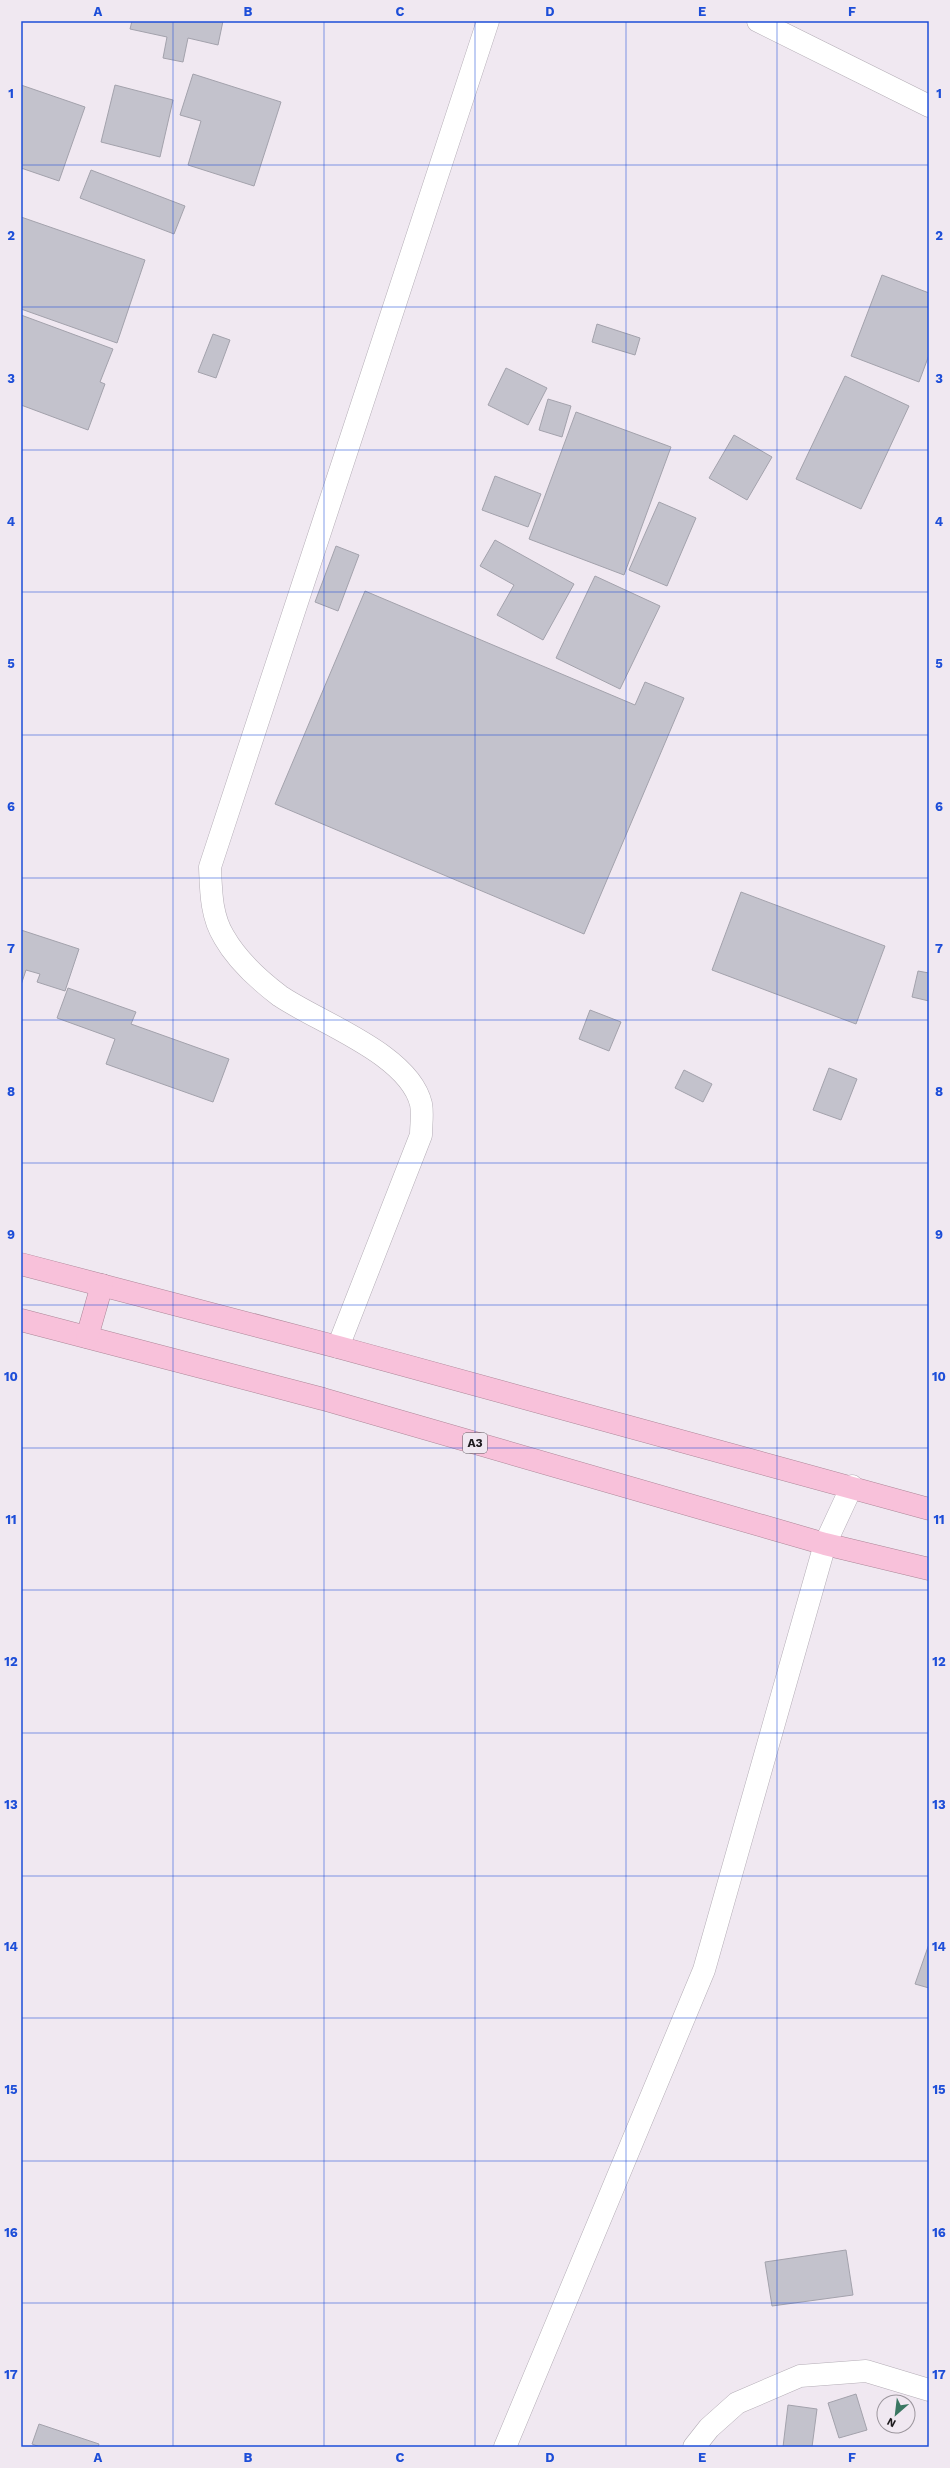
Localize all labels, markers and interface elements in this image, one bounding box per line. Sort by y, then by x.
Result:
text: A [94,4,103,19]
text: B [244,4,253,19]
text: C [396,4,405,19]
text: D [545,4,555,19]
text: E [698,4,706,19]
text: F [848,4,856,19]
text: 1 [8,86,14,101]
text: 1 [936,86,942,101]
text: 2 [7,228,15,243]
text: 2 [935,228,943,243]
text: 3 [7,371,15,386]
text: 3 [935,371,943,386]
text: 4 [7,514,16,529]
text: 4 [935,514,944,529]
text: 5 [7,656,15,671]
text: 5 [935,656,943,671]
text: 6 [7,799,15,814]
text: 6 [935,799,943,814]
text: 7 [7,941,15,956]
text: 7 [935,941,943,956]
text: 8 [7,1084,15,1099]
text: 8 [935,1084,943,1099]
text: 9 [7,1227,15,1242]
text: 9 [935,1227,943,1242]
text: 10 [4,1369,18,1384]
text: 10 [932,1369,946,1384]
road number: A3 [463,1433,487,1453]
text: 11 [5,1512,17,1527]
text: 11 [933,1512,945,1527]
text: 12 [4,1654,18,1669]
text: 12 [932,1654,946,1669]
text: 13 [4,1797,18,1812]
text: 13 [932,1797,946,1812]
text: 14 [4,1939,19,1954]
text: 14 [932,1939,947,1954]
text: 15 [4,2082,18,2097]
text: 15 [932,2082,946,2097]
text: 16 [4,2225,18,2240]
text: 16 [932,2225,946,2240]
text: 17 [4,2367,18,2382]
text: 17 [932,2367,946,2382]
north arrow [876,2394,916,2434]
text: N [885,2415,898,2430]
text: A [94,2450,103,2465]
text: B [244,2450,253,2465]
text: C [396,2450,405,2465]
text: D [545,2450,555,2465]
text: E [698,2450,706,2465]
text: F [848,2450,856,2465]

